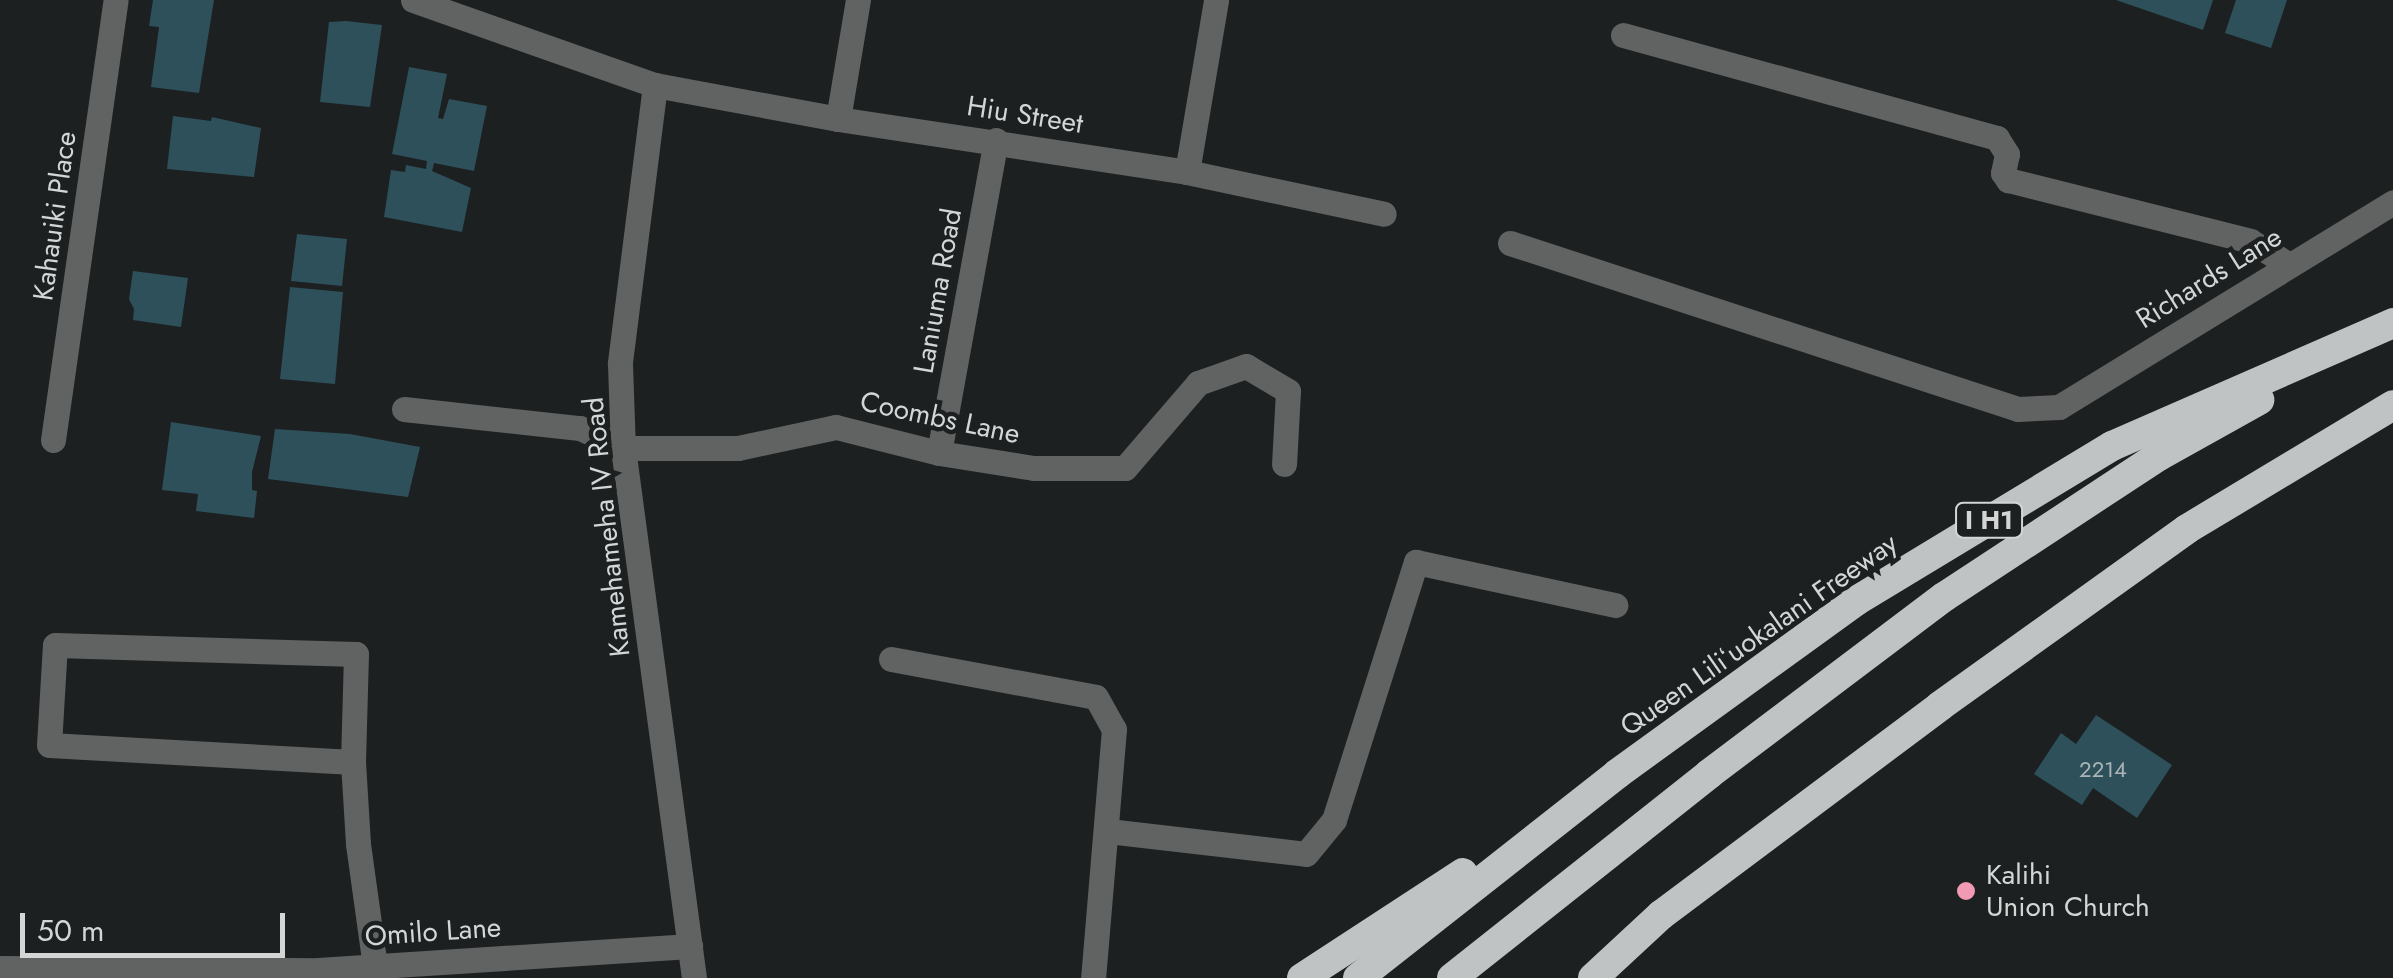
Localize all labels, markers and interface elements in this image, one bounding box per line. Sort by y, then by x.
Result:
street label: Hiu Street [964,89,1086,141]
street label: Kahauiki Place [26,129,84,303]
street label: Laniuma Road [907,206,969,376]
street label: Richards Lane [2130,220,2288,336]
street label: Coombs Lane [857,385,1023,451]
street label: Kamehameha IV Road [577,396,637,658]
road number: I H1 [1954,500,2024,540]
street label: Queen Liliʻuokalani Freeway [1614,526,1904,744]
house number: 2214 [2079,757,2127,783]
place label: Kalihi Union Church [1986,858,2150,924]
marker: Kalihi Union Church [1955,880,1977,902]
scale bar [25,893,290,955]
text: 50 m [37,909,104,952]
street label: Omilo Lane [364,910,502,954]

